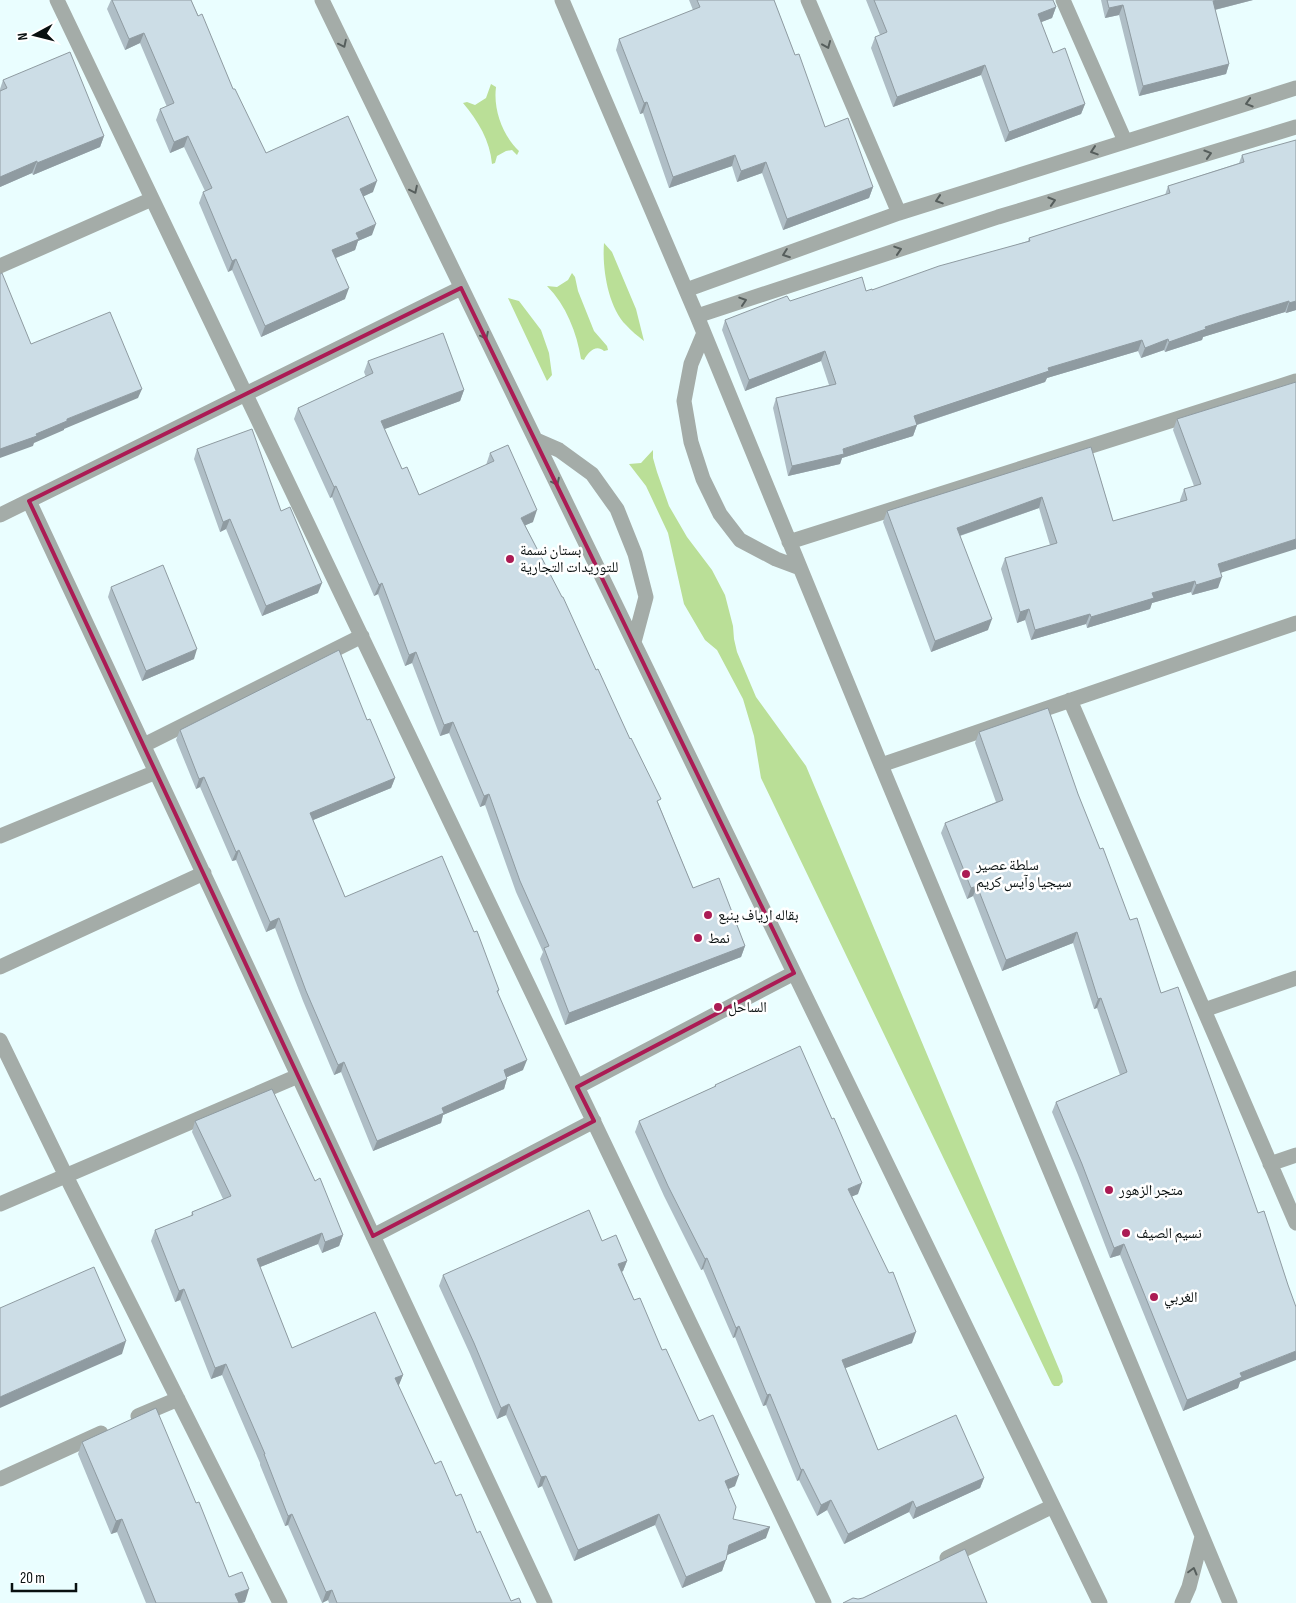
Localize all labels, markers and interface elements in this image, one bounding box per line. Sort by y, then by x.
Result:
north arrow [10,10,60,60]
text: N [14,32,31,41]
one-way arrow [337,39,347,48]
one-way arrow [821,40,832,49]
one-way arrow [1246,97,1254,107]
one-way arrow [1090,145,1099,155]
one-way arrow [1203,150,1212,160]
one-way arrow [408,185,418,194]
one-way arrow [936,195,944,205]
one-way arrow [1048,197,1056,207]
one-way arrow [893,246,901,256]
one-way arrow [782,248,791,258]
one-way arrow [738,296,747,306]
one-way arrow [479,331,489,340]
one-way arrow [550,477,560,486]
place label: بستان نسمة للتوريدات التجارية [520,541,619,577]
marker: بستان نسمة للتوريدات التجارية [504,553,516,565]
place label: سلطة عصير سيجيا وآيس كريم [975,856,1072,892]
marker: سلطة عصير سيجيا وآيس كريم [960,868,972,880]
place label: بقاله ارياف ينبع [718,906,799,925]
marker: بقاله ارياف ينبع [702,909,714,921]
place label: نمط [708,929,730,948]
marker: نمط [692,932,704,944]
place label: الساحل [728,998,767,1017]
marker: الساحل [712,1001,724,1013]
place label: متجر الزهور [1118,1181,1183,1200]
marker: متجر الزهور [1103,1184,1115,1196]
place label: نسيم الصيف [1136,1224,1202,1243]
marker: نسيم الصيف [1120,1227,1132,1239]
place label: الغربي [1164,1288,1197,1309]
marker: الغربي [1148,1291,1160,1303]
scale bar [12,1560,76,1592]
one-way arrow [1188,1567,1198,1575]
text: 20 m [20,1569,45,1588]

